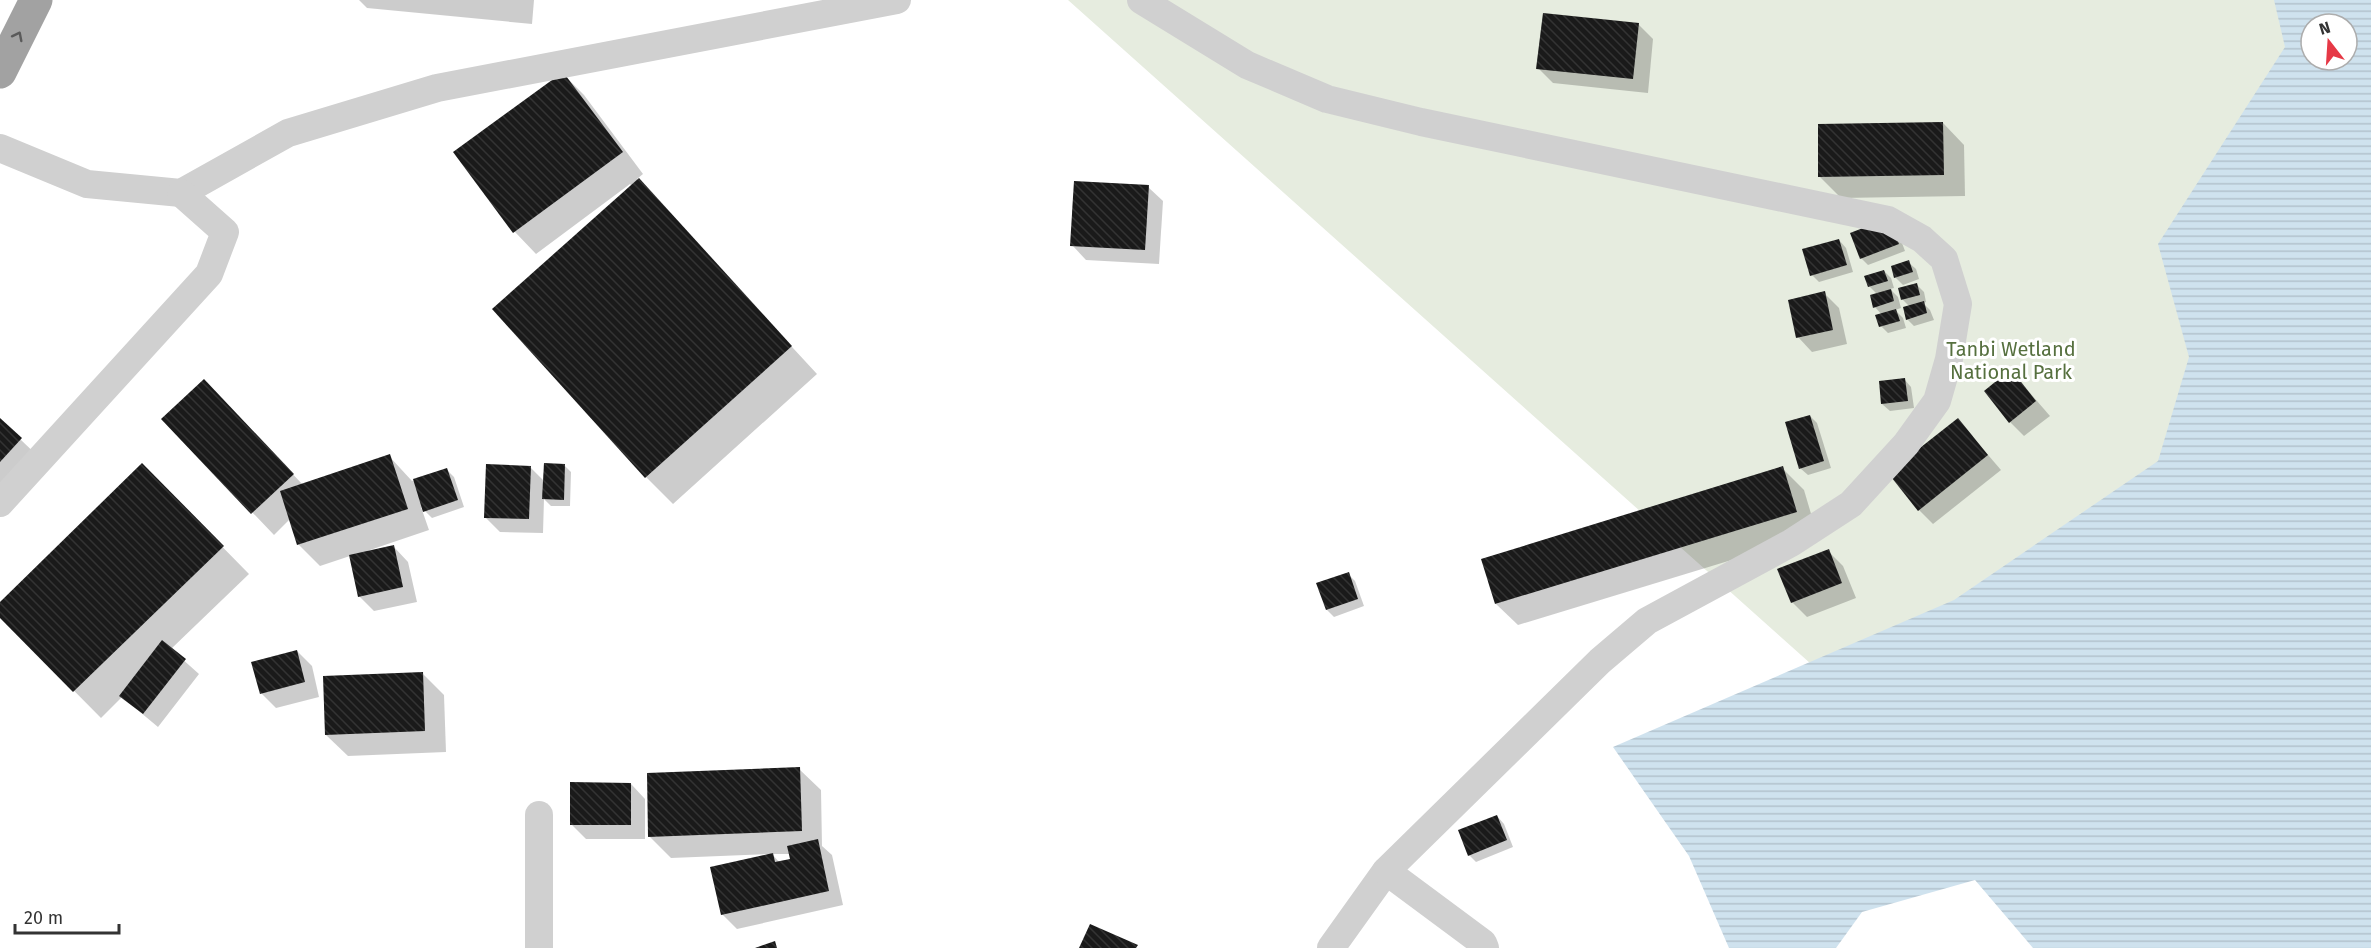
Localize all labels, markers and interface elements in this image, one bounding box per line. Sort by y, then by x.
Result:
north arrow [2299,12,2359,72]
text: N [2317,17,2333,39]
one-way arrow [11,32,22,42]
park label: Tanbi Wetland National Park [1946,337,2076,384]
scale bar [15,897,118,935]
text: 20 m [24,907,63,929]

